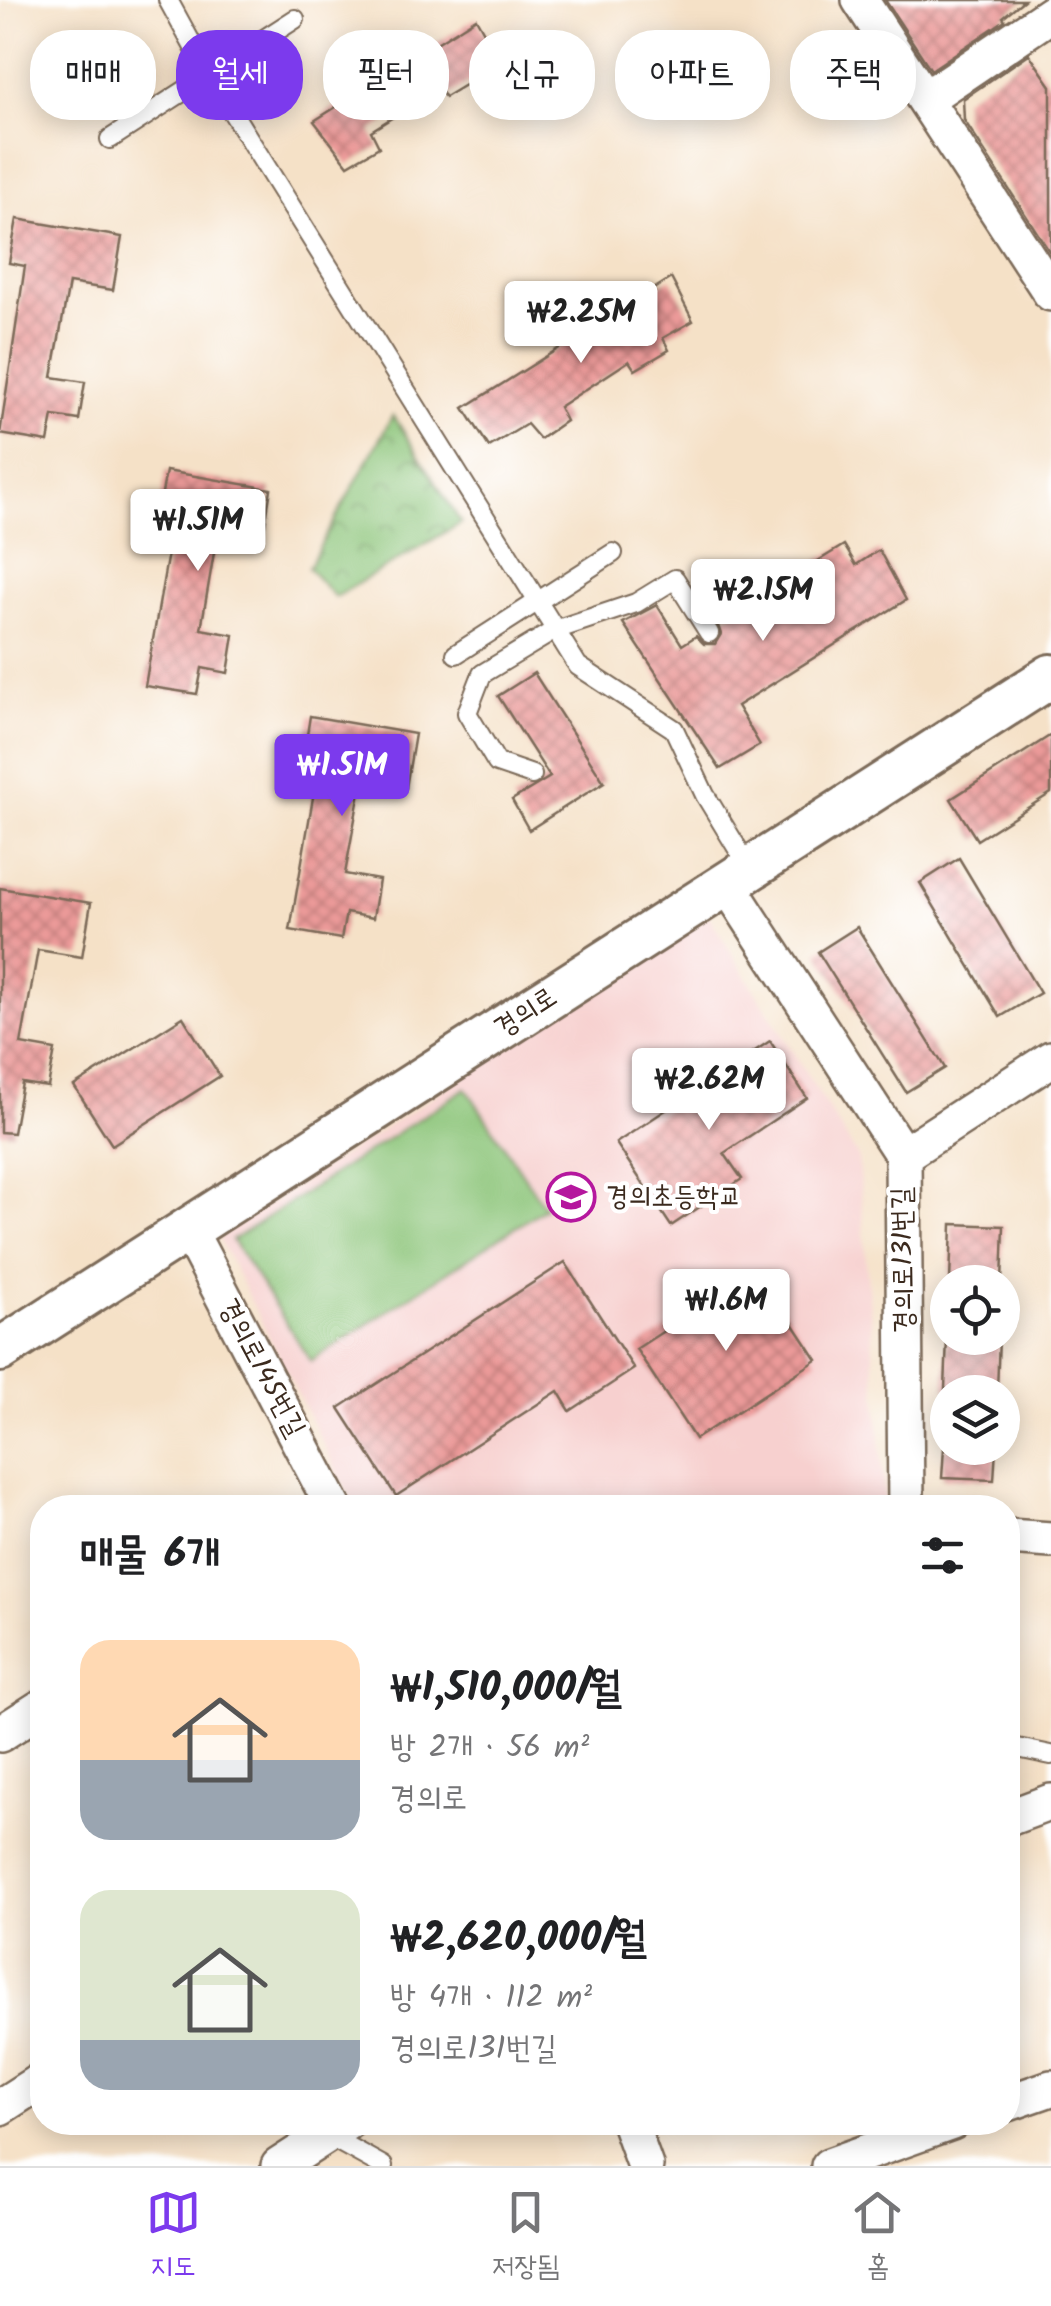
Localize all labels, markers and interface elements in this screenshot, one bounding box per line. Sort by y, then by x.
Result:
chip: 매매 [30,30,156,120]
chip: 월세 [176,30,303,120]
chip: 필터 [323,30,449,120]
chip: 신규 [469,30,595,120]
chip: 아파트 [615,30,770,120]
chip: 주택 [790,30,916,120]
pin: ₩2.25M [500,281,662,366]
text: ₩2.25M [526,288,636,339]
pin: ₩1.51M [117,489,279,574]
text: ₩1.51M [152,496,244,547]
pin: ₩2.15M [682,559,844,644]
text: ₩2.15M [713,566,813,617]
pin: ₩1.51M [261,734,423,819]
text: ₩1.51M [296,741,388,792]
street label: 경의로 [485,976,567,1050]
pin: ₩2.62M [628,1048,790,1133]
text: ₩2.62M [654,1055,764,1106]
school or university icon: 경의초등학교 [545,1171,597,1223]
place label: 경의초등학교 [606,1175,741,1220]
street label: 경의로131번길 [880,1187,928,1333]
map controls [930,1265,1020,1465]
button: locate [930,1265,1020,1355]
pin: ₩1.6M [656,1269,796,1354]
text: ₩1.6M [685,1276,767,1327]
street label: 경의로145번길 [205,1290,317,1446]
button: layers [930,1375,1020,1465]
text: 매물 6개 [80,1522,220,1589]
icon: filters [915,1528,970,1583]
text: ₩1,510,000/월 [390,1656,622,1723]
icon: home [160,1680,280,1800]
text: 방 2개 · 56 m² [390,1723,589,1774]
text: 경의로 [390,1774,467,1825]
text: ₩2,620,000/월 [390,1906,647,1973]
icon: home [160,1930,280,2050]
text: 방 4개 · 112 m² [390,1973,592,2024]
text: 경의로131번길 [390,2024,557,2075]
tab: 지도 [146,2185,201,2290]
tab: 저장됨 [492,2185,559,2290]
tab: 홈 [850,2185,905,2290]

